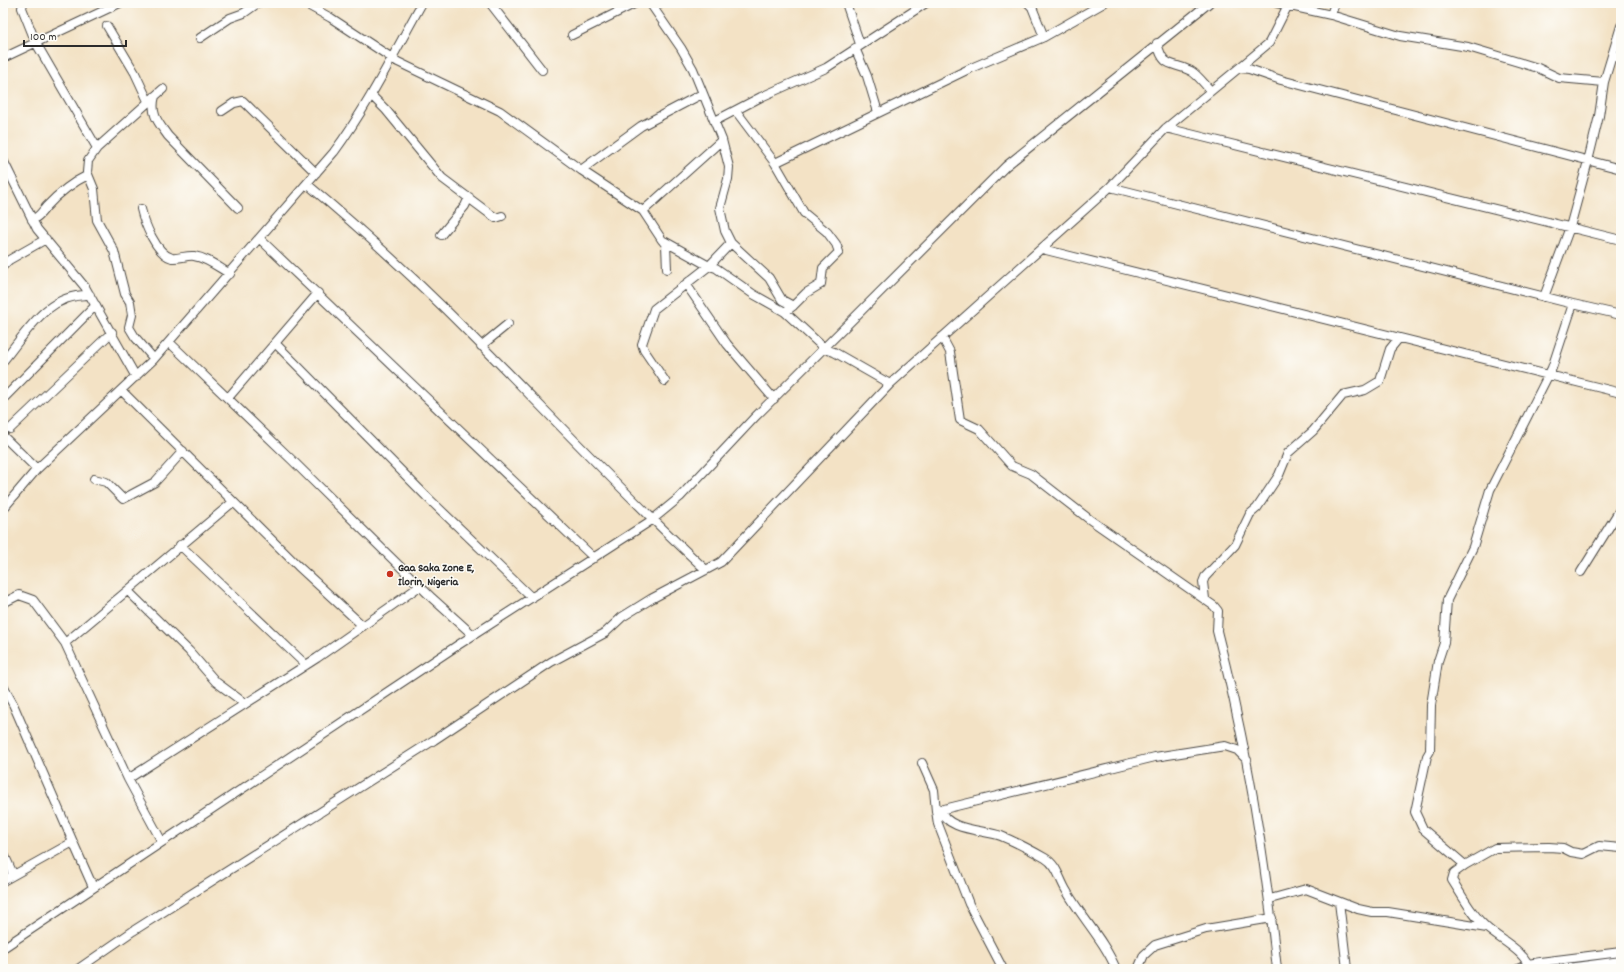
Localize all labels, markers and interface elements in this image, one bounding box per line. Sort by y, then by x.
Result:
scale bar [24,22,126,48]
text: 100 m [30,29,57,46]
place label: Gaa Saka Zone E, Ilorin, Nigeria [398,560,474,591]
marker: Gaa Saka Zone E, Ilorin, Nigeria [385,569,395,579]

